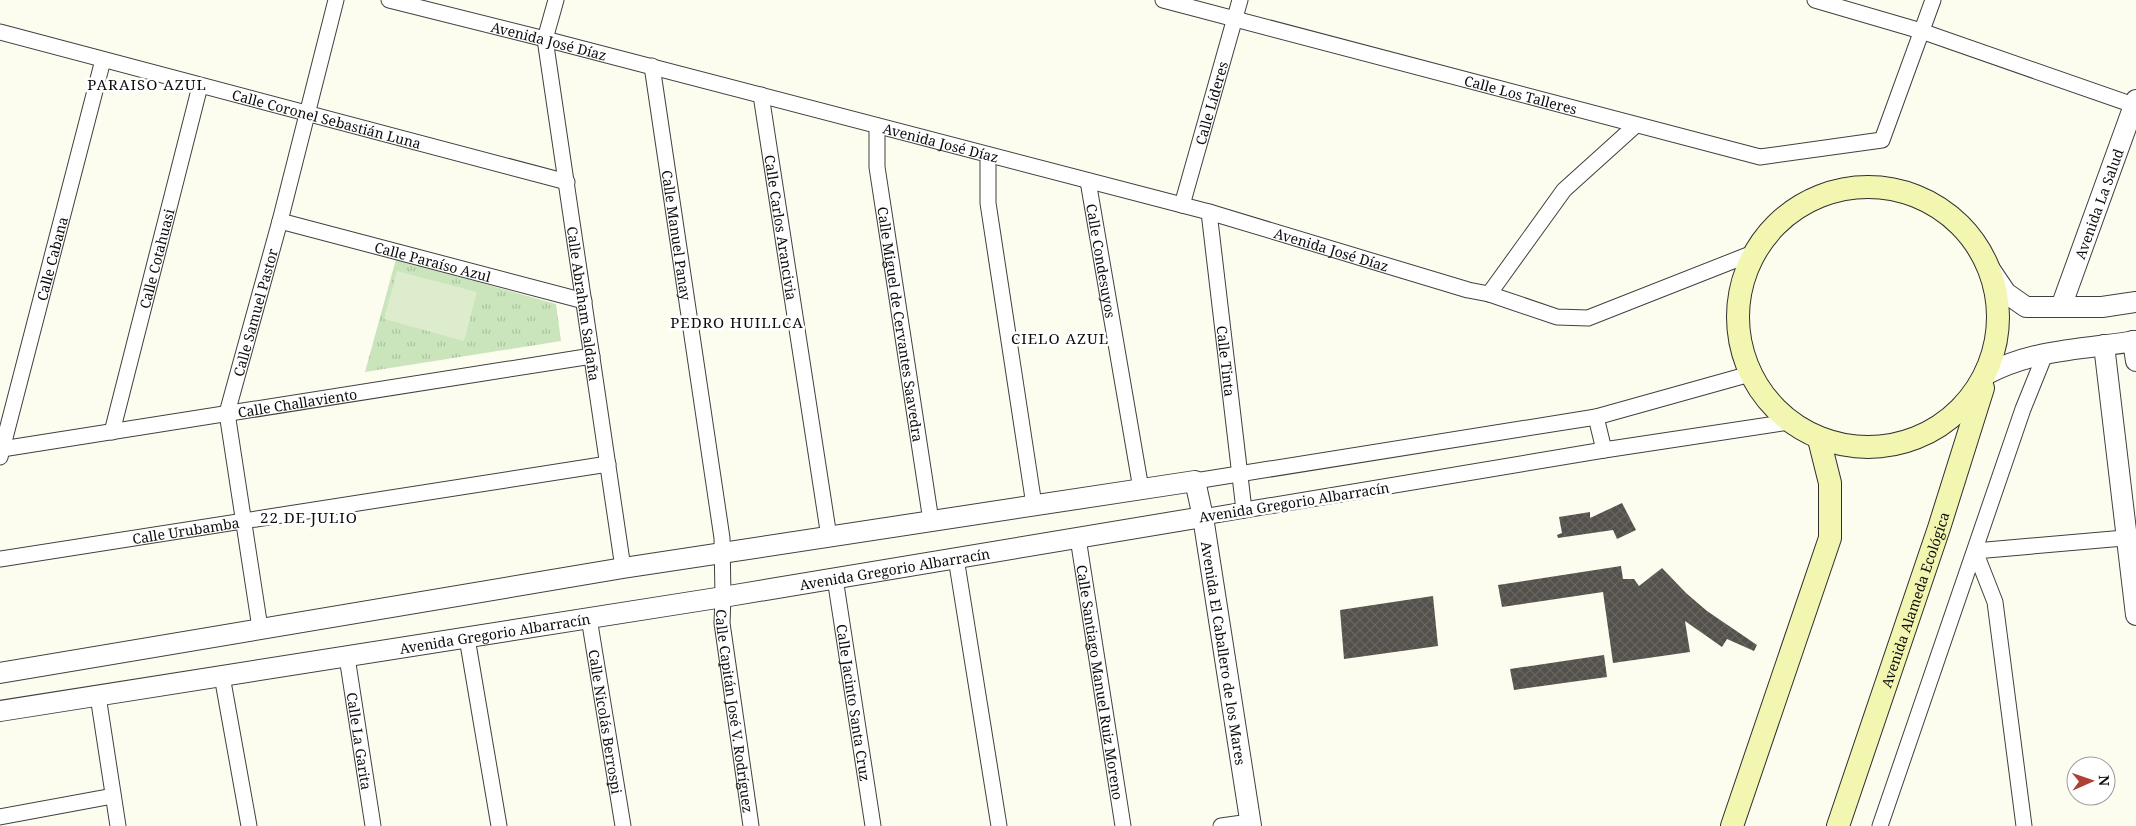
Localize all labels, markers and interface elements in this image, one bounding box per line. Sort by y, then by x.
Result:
street label: Avenida José Díaz [489,16,609,64]
street label: Calle Líderes [1190,59,1232,147]
street label: Calle Los Talleres [1462,70,1579,118]
district label: PARAISO AZUL [87,74,207,94]
street label: Calle Coronel Sebastián Luna [230,84,423,153]
street label: Avenida José Díaz [881,118,1001,166]
street label: Avenida La Salud [2070,145,2127,261]
street label: Calle Carlos Arancivia [761,153,802,302]
street label: Calle Manuel Panay [658,169,696,302]
street label: Calle Condesuyos [1083,202,1121,319]
street label: Calle Miguel de Cervantes Saavedra [874,205,928,443]
street label: Calle Cotahuasi [134,206,178,310]
street label: Calle Cabana [31,214,72,303]
street label: Avenida José Díaz [1272,223,1391,275]
street label: Calle Abraham Saldaña [563,225,605,382]
street label: Calle Paraíso Azul [372,237,494,286]
street label: Calle Samuel Pastor [228,246,282,378]
district label: PEDRO HUILLCA [670,312,804,332]
street label: Calle Tinta [1213,324,1240,398]
district label: CIELO AZUL [1011,328,1109,348]
street label: Calle Challaviento [236,384,358,421]
street label: Avenida Gregorio Albarracín [1197,478,1391,526]
district label: 22 DE JULIO [260,507,358,527]
street label: Avenida Alameda Ecológica [1876,509,1953,690]
street label: Calle Urubamba [131,512,241,548]
street label: Avenida El Caballero de los Mares [1197,540,1251,766]
street label: Avenida Gregorio Albarracín [798,543,991,594]
street label: Calle Santiago Manuel Ruiz Moreno [1073,563,1128,801]
street label: Avenida Gregorio Albarracín [398,609,592,657]
street label: Calle Capitán José V. Rodríguez [712,609,758,814]
street label: Calle Jacinto Santa Cruz [833,623,875,782]
street label: Calle Nicolás Berrospi [585,648,627,796]
street label: Calle La Garita [343,691,377,791]
north arrow [2066,756,2116,806]
text: N [2095,775,2114,786]

